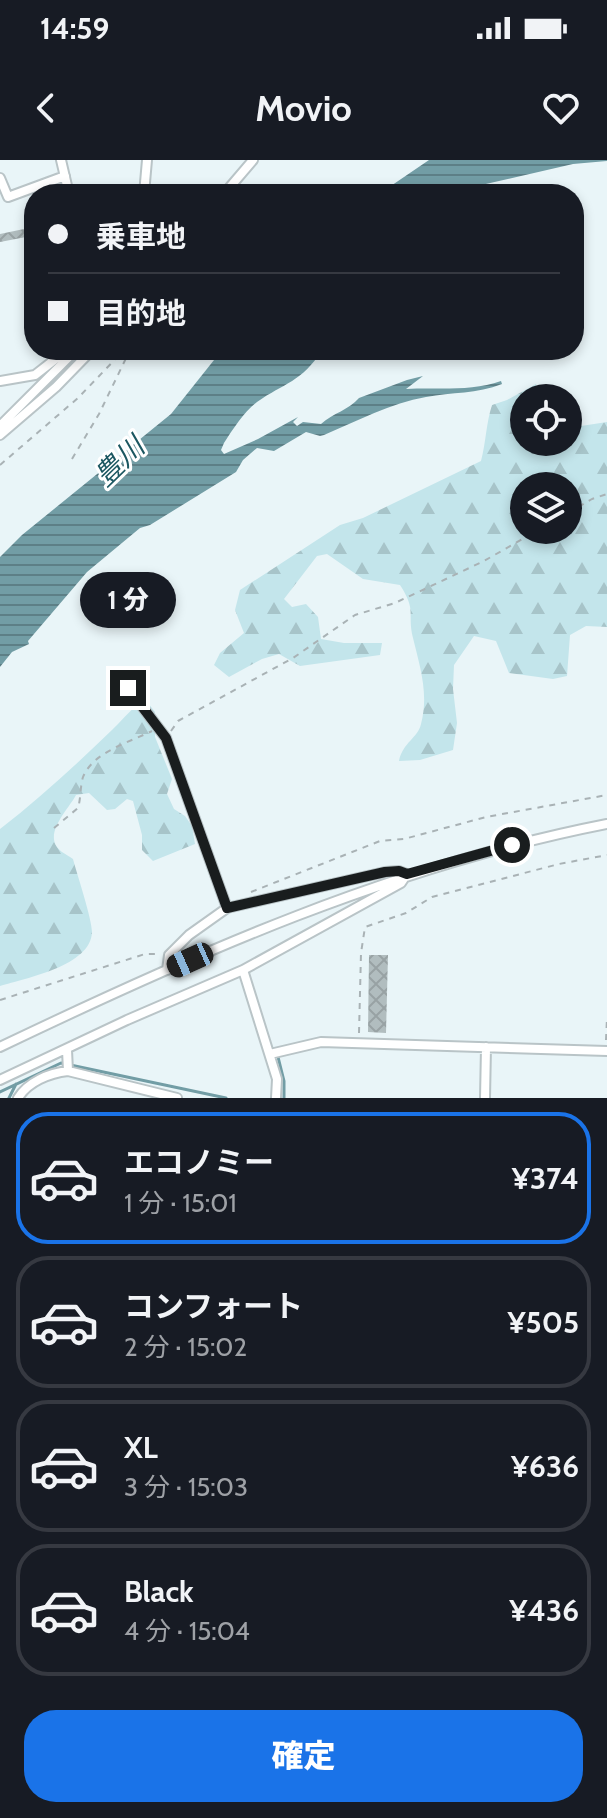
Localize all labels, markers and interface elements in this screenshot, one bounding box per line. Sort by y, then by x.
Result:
text: 14:59 [40,10,109,47]
icon: back [24,86,68,130]
text: Movio [255,86,352,130]
icon: heart [539,86,583,130]
text: 乗車地 [96,218,186,255]
text: 目的地 [96,295,186,332]
map controls [510,384,582,544]
button: locate [510,384,582,456]
water label: 豊川 [87,427,153,493]
button: layers [510,472,582,544]
callout: 1 分 [80,572,176,628]
text: 1 分 [107,584,149,616]
route end [110,670,146,706]
route start [494,827,530,863]
car [163,939,217,981]
icon: car [28,1142,100,1214]
text: エコノミー [124,1144,274,1181]
text: ¥374 [512,1160,579,1197]
text: 1 分 · 15:01 [124,1187,237,1219]
icon: car [28,1286,100,1358]
text: コンフォート [124,1288,303,1325]
text: ¥505 [507,1304,579,1341]
text: 2 分 · 15:02 [124,1331,247,1363]
text: XL [124,1429,158,1466]
icon: car [28,1430,100,1502]
text: ¥636 [511,1448,579,1485]
text: 3 分 · 15:03 [124,1471,248,1503]
text: Black [124,1573,194,1610]
icon: car [28,1574,100,1646]
text: ¥436 [509,1592,579,1629]
text: 4 分 · 15:04 [124,1615,250,1647]
button: 確定 [24,1710,583,1802]

